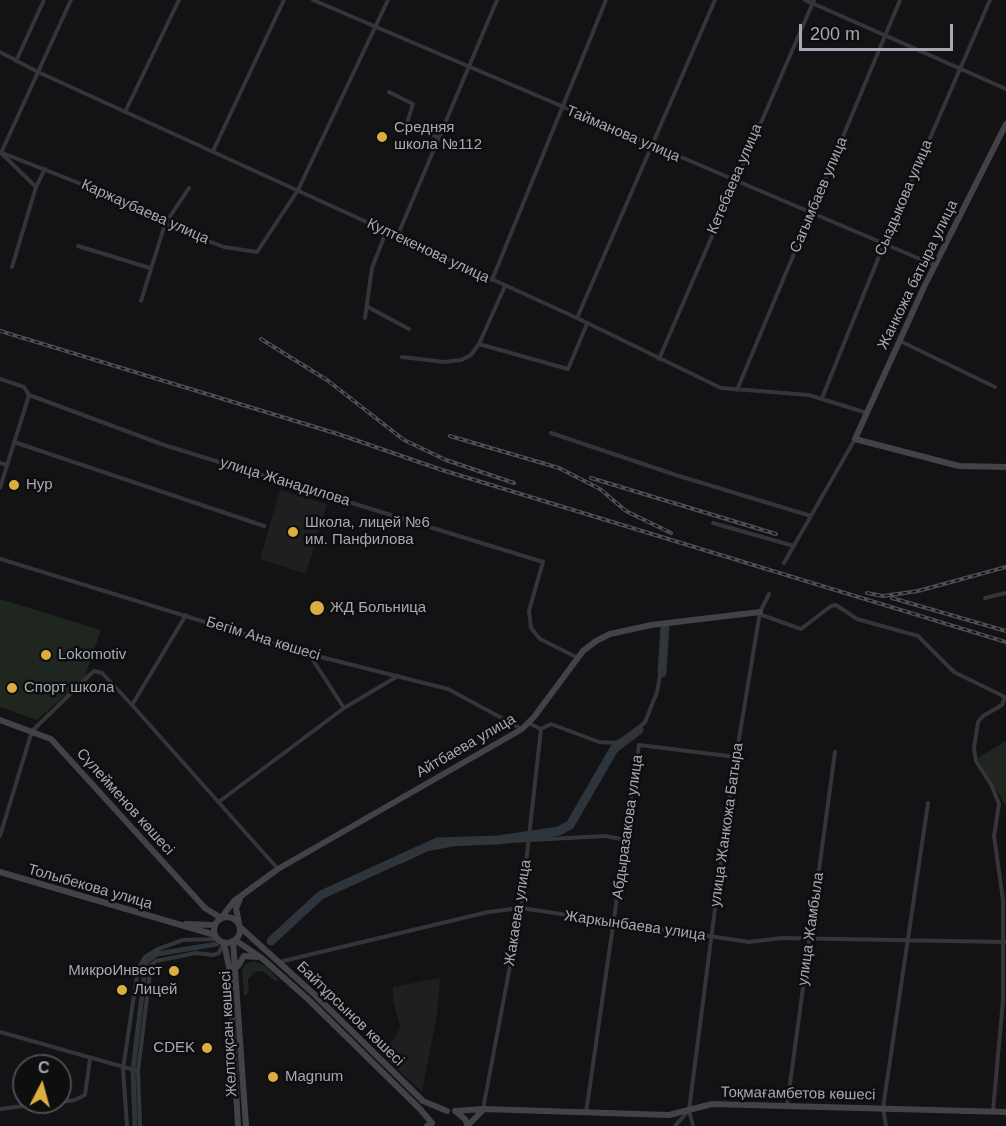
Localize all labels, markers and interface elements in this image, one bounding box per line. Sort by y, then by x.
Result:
scale bar [802,12,956,50]
text: 200 m [810,24,860,44]
street label: Тайманова улица [563,102,683,166]
place label: Средняя школа №112 [394,119,482,154]
street label: Кетебаева улица [704,121,766,237]
marker: Средняя школа №112 [375,130,389,144]
street label: Сагымбаев улица [786,134,852,256]
street label: Сыздыкова улица [871,137,937,259]
street label: Каржаубаева улица [78,176,212,248]
street label: Жанкожа батыра улица [874,197,962,353]
street label: Култекенова улица [364,215,492,287]
street label: улица Жанадилова [218,454,352,510]
place label: Нур [26,476,53,494]
marker: Нур [7,478,21,492]
place label: Школа, лицей №6 им. Панфилова [305,514,430,549]
marker: Школа, лицей №6 им. Панфилова [286,525,300,539]
marker: ЖД Больница [308,599,326,617]
place label: ЖД Больница [330,599,426,617]
street label: Бегім Ана көшесі [204,613,322,665]
place label: Lokomotiv [58,646,126,664]
marker: Lokomotiv [39,648,53,662]
place label: Спорт школа [24,679,114,697]
marker: Спорт школа [5,681,19,695]
street label: Айтбаева улица [413,710,519,782]
street label: улица Жанкожа Батыра [707,742,747,908]
street label: Сүлейменов көшесі [72,745,178,859]
street label: Абдыразакова улица [609,754,647,900]
street label: Жакаева улица [501,859,535,967]
street label: Толыбекова улица [26,861,154,913]
street label: улица Жамбыла [794,871,828,987]
street label: Жаркынбаева улица [563,907,707,945]
street label: Байтұрсынов көшесі [293,958,407,1070]
place label: МикроИнвест [68,962,162,980]
marker: МикроИнвест [167,964,181,978]
street label: Желтоқсан көшесі [217,970,241,1098]
place label: Лицей [134,981,177,999]
marker: Лицей [115,983,129,997]
place label: CDEK [153,1039,195,1057]
marker: CDEK [200,1041,214,1055]
north arrow [12,1054,72,1114]
text: С [37,1059,50,1077]
place label: Magnum [285,1068,343,1086]
marker: Magnum [266,1070,280,1084]
street label: Тоқмағамбетов көшесі [720,1084,876,1104]

